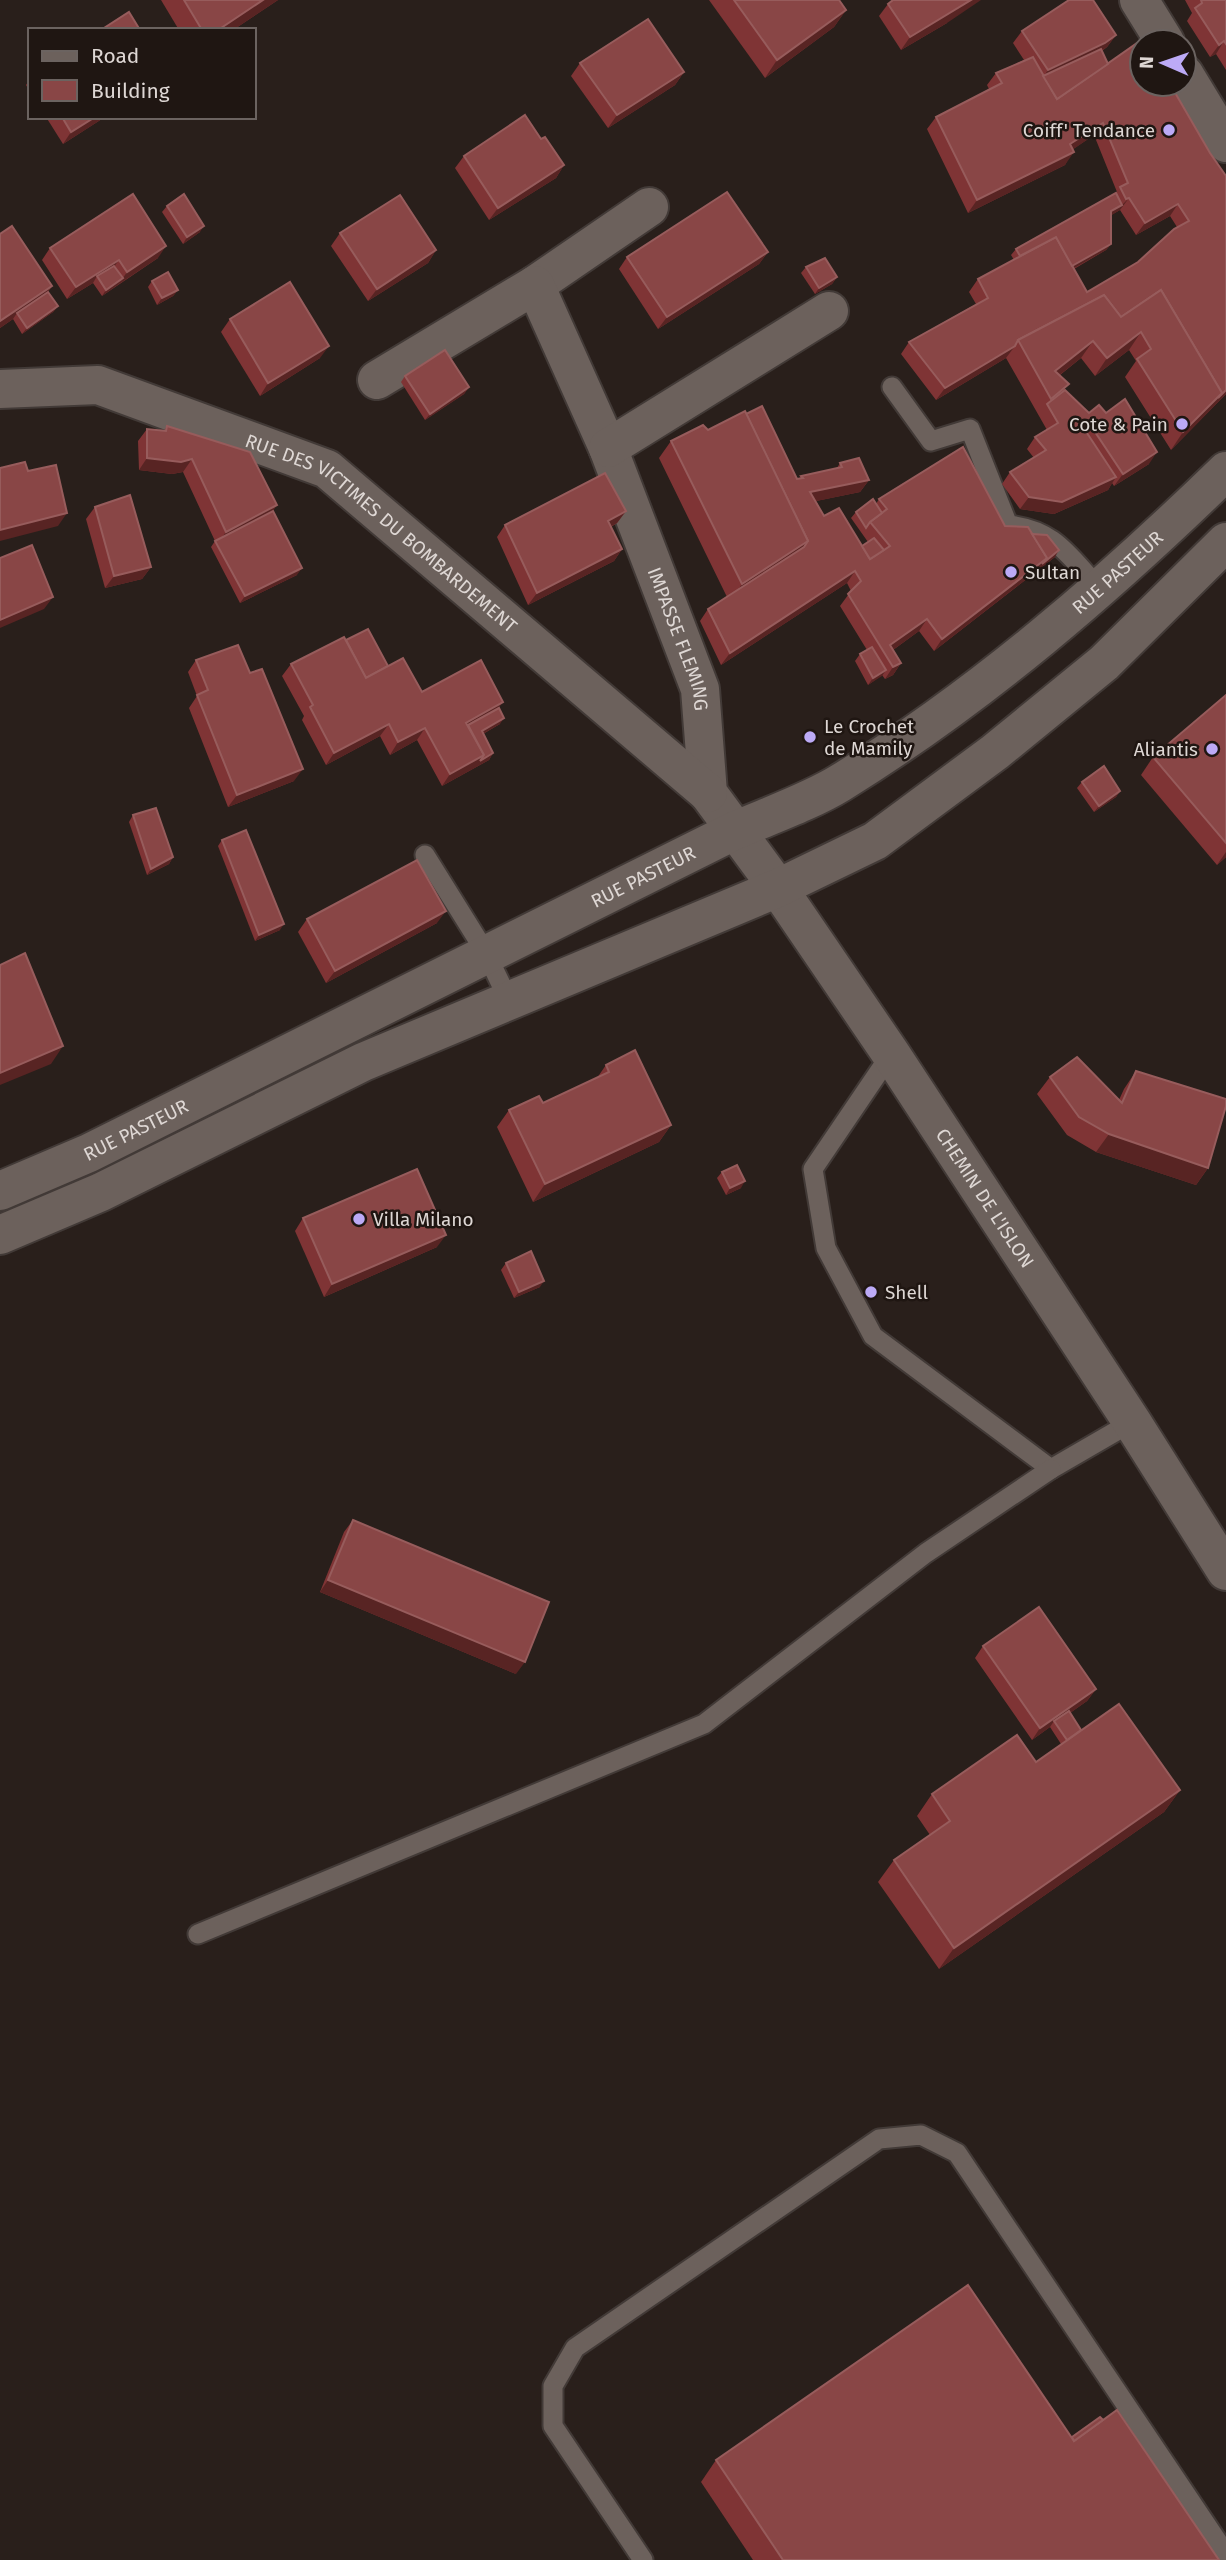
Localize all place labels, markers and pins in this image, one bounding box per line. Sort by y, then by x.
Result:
place label: Coiff' Tendance [1023,119,1155,142]
marker: Coiff' Tendance [1161,122,1177,138]
place label: Cote & Pain [1069,413,1168,436]
marker: Cote & Pain [1174,416,1190,432]
place label: Sultan [1025,561,1080,584]
marker: Sultan [1003,564,1019,580]
place label: Le Crochet de Mamily [824,715,914,760]
marker: Le Crochet de Mamily [802,729,818,745]
place label: Aliantis [1134,738,1198,761]
marker: Aliantis [1204,741,1220,757]
place label: Villa Milano [373,1208,474,1231]
marker: Villa Milano [351,1211,367,1227]
place label: Shell [885,1281,928,1304]
marker: Shell [863,1284,879,1300]

